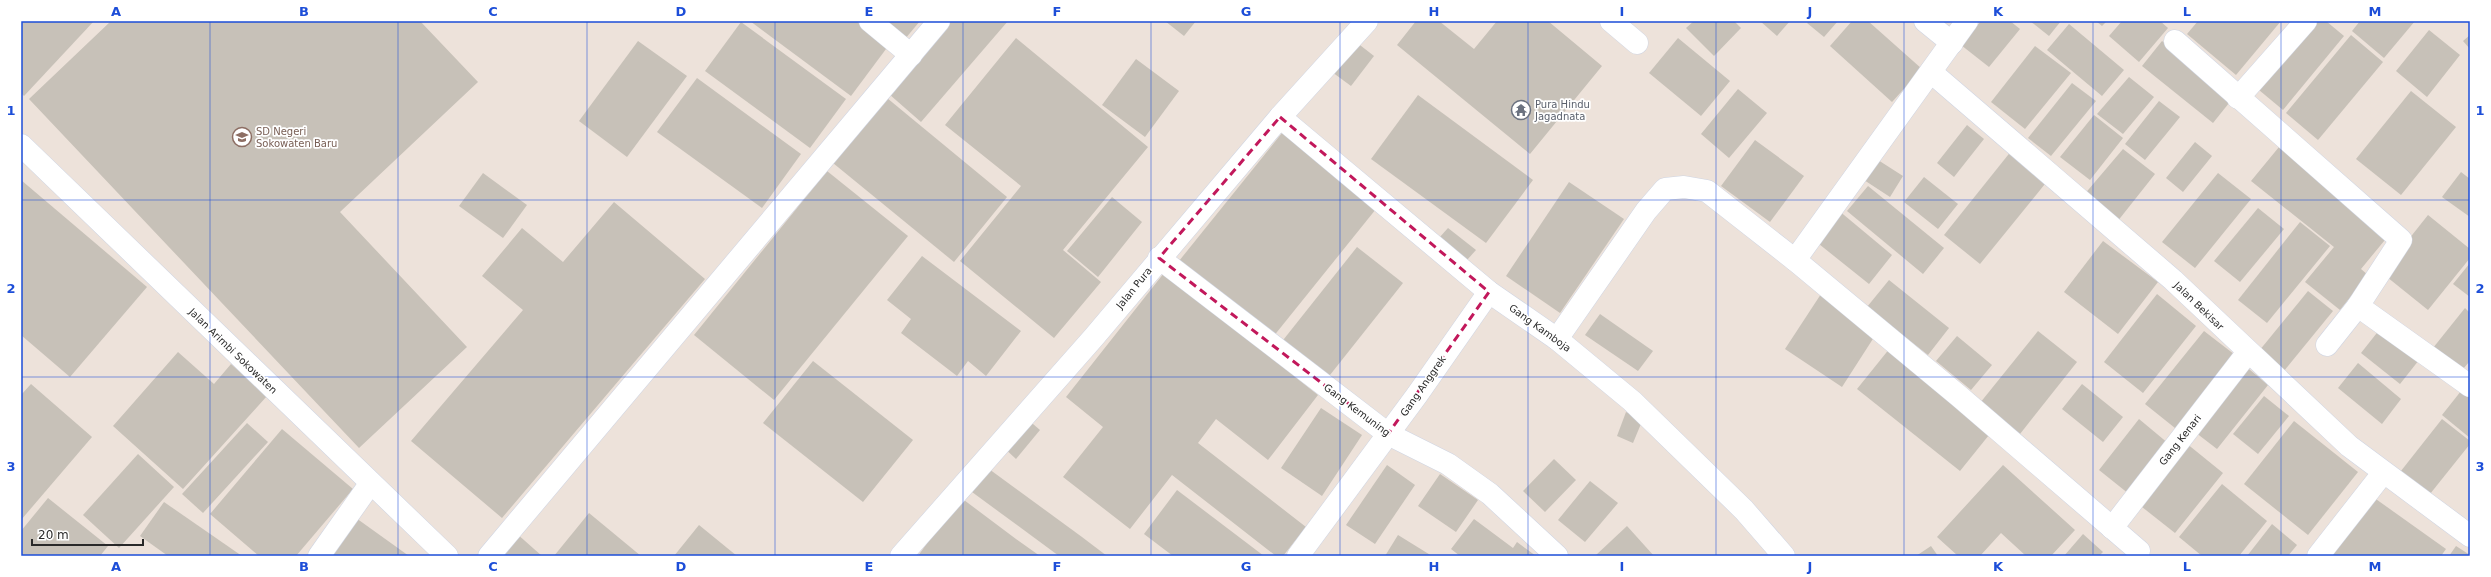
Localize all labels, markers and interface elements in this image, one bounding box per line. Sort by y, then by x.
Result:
text: A [111,4,121,19]
text: B [299,4,309,19]
text: C [488,4,498,19]
text: D [676,4,687,19]
text: E [865,4,873,19]
text: F [1053,4,1061,19]
text: G [1241,4,1251,19]
text: H [1429,4,1439,19]
text: I [1620,4,1624,19]
text: J [1807,4,1812,19]
text: K [1993,4,2004,19]
text: L [2183,4,2191,19]
text: M [2369,4,2381,19]
temple icon: Pura Hindu Jagadnata [1510,99,1532,121]
place label: Pura Hindu Jagadnata [1534,99,1590,122]
text: 1 [6,103,16,118]
text: 1 [2475,103,2485,118]
school or university icon: SD Negeri Sokowaten Baru [231,126,253,148]
place label: SD Negeri Sokowaten Baru [256,126,337,149]
street label: Jalan Pura [1113,265,1154,312]
street label: Jalan Bekisar [2171,279,2227,333]
text: 2 [6,281,16,296]
text: 2 [2475,281,2485,296]
street label: Gang Kamboja [1507,302,1573,354]
street label: Jalan Arimbi Sokowaten [186,305,279,396]
street label: Gang Anggrek [1398,353,1448,418]
street label: Gang Kemuning [1322,382,1392,438]
street label: Gang Kenari [2157,412,2203,468]
text: 3 [6,459,16,474]
text: 3 [2475,459,2485,474]
scale bar [32,521,143,547]
text: 20 m [38,528,69,542]
text: A [111,559,121,574]
text: B [299,559,309,574]
text: C [488,559,498,574]
text: D [676,559,687,574]
text: E [865,559,873,574]
text: F [1053,559,1061,574]
text: G [1241,559,1251,574]
text: H [1429,559,1439,574]
text: I [1620,559,1624,574]
text: J [1807,559,1812,574]
text: K [1993,559,2004,574]
text: L [2183,559,2191,574]
text: M [2369,559,2381,574]

